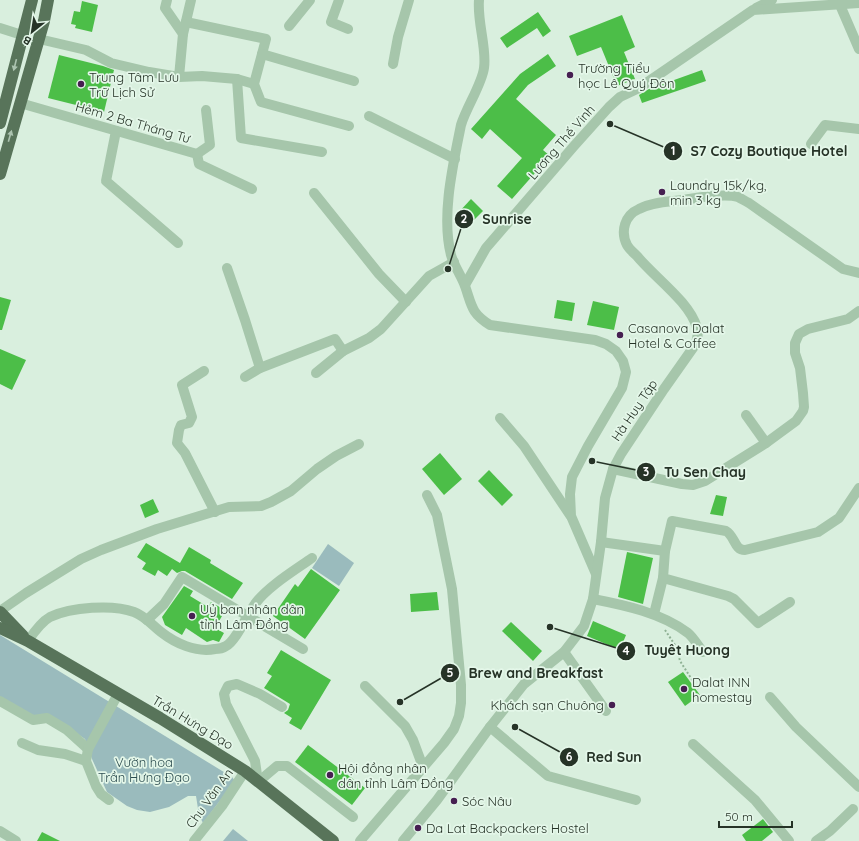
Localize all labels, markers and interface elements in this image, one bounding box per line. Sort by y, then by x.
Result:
north arrow [12,12,52,52]
text: B [20,33,34,49]
one-way arrow [12,59,18,71]
place label: Trường Tiểu học Lê Quý Đôn [578,60,674,91]
place label: Trung Tâm Lưu Trữ Lịch Sử [89,69,179,100]
marker: Trường Tiểu học Lê Quý Đôn [565,70,575,80]
marker: Trung Tâm Lưu Trữ Lịch Sử [76,79,86,89]
street label: Hẻm 2 Ba Tháng Tư [74,98,193,146]
street label: Lương Thế Vinh [524,101,598,183]
one-way arrow [8,130,14,143]
callout: S7 Cozy Boutique Hotel [663,138,856,164]
text: S7 Cozy Boutique Hotel [690,142,848,160]
text: 1 [671,143,675,158]
place label: Laundry 15k/kg, min 3 kg [670,177,767,208]
marker: Laundry 15k/kg, min 3 kg [657,187,667,197]
callout: Sunrise [454,206,539,232]
text: Sunrise [482,210,532,228]
text: 2 [461,211,468,226]
place label: Casanova Dalat Hotel & Coffee [628,320,725,351]
marker: Casanova Dalat Hotel & Coffee [615,330,625,340]
street label: Hà Huy Tập [608,376,660,444]
callout: Tu Sen Chay [636,459,754,485]
text: Tu Sen Chay [664,463,746,481]
text: 3 [643,464,649,479]
place label: Uỷ ban nhân dân tỉnh Lâm Đồng [200,601,304,632]
marker: Uỷ ban nhân dân tỉnh Lâm Đồng [187,611,197,621]
callout: Tuyêt Huong [616,638,738,664]
text: Tuyêt Huong [644,641,730,659]
text: 4 [622,643,630,658]
callout: Brew and Breakfast [440,660,611,686]
text: Brew and Breakfast [468,664,604,682]
text: 5 [447,665,454,680]
place label: Dalat INN homestay [692,674,752,705]
marker: Dalat INN homestay [679,684,689,694]
street label: Trần Hưng Đạo [150,691,237,753]
place label: Khách sạn Chuông [490,697,604,713]
marker: Khách sạn Chuông [607,700,617,710]
callout: Red Sun [559,744,650,770]
text: Red Sun [586,748,642,766]
text: 6 [566,749,573,764]
park label: Vườn hoa Trần Hưng Đạo [98,754,190,785]
place label: Hội đồng nhân dân tỉnh Lâm Đồng [338,760,453,791]
street label: Chu Văn An [182,765,236,831]
marker: Hội đồng nhân dân tỉnh Lâm Đồng [325,770,335,780]
place label: Sóc Nâu [462,793,512,809]
marker: Sóc Nâu [449,796,459,806]
scale bar [719,803,792,829]
text: 50 m [725,809,753,824]
place label: Da Lat Backpackers Hostel [426,820,589,836]
marker: Da Lat Backpackers Hostel [413,823,423,833]

